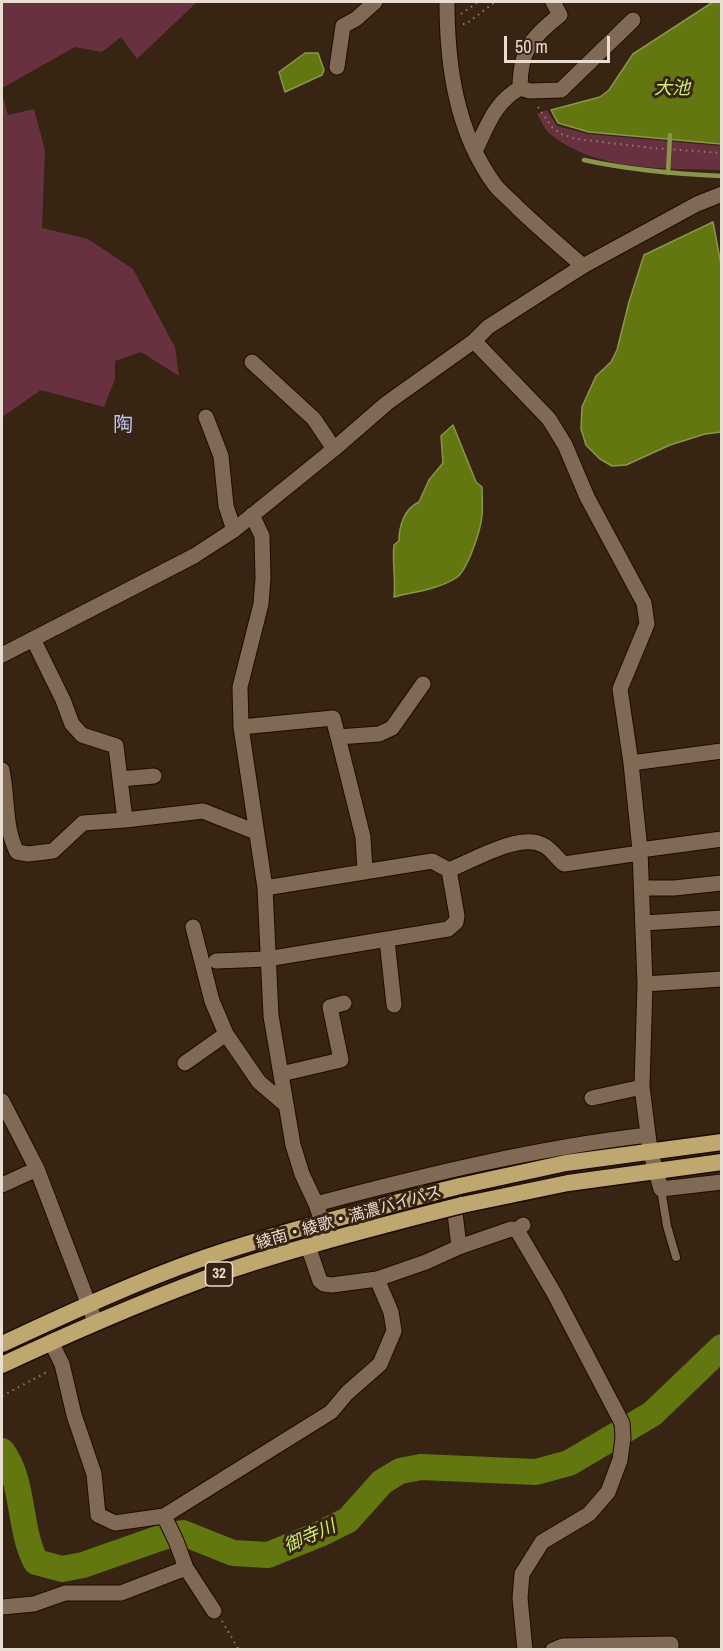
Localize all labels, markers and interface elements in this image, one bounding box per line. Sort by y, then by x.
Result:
scale bar [507,24,614,62]
text: 50 m [515,34,548,59]
water label: 大池 [654,78,690,100]
district label: 陶 [113,414,133,438]
street label: 綾南・綾歌・満濃バイパス [254,1182,444,1254]
road number: 32 [206,1262,232,1286]
water label: 御寺川 [281,1516,339,1558]

